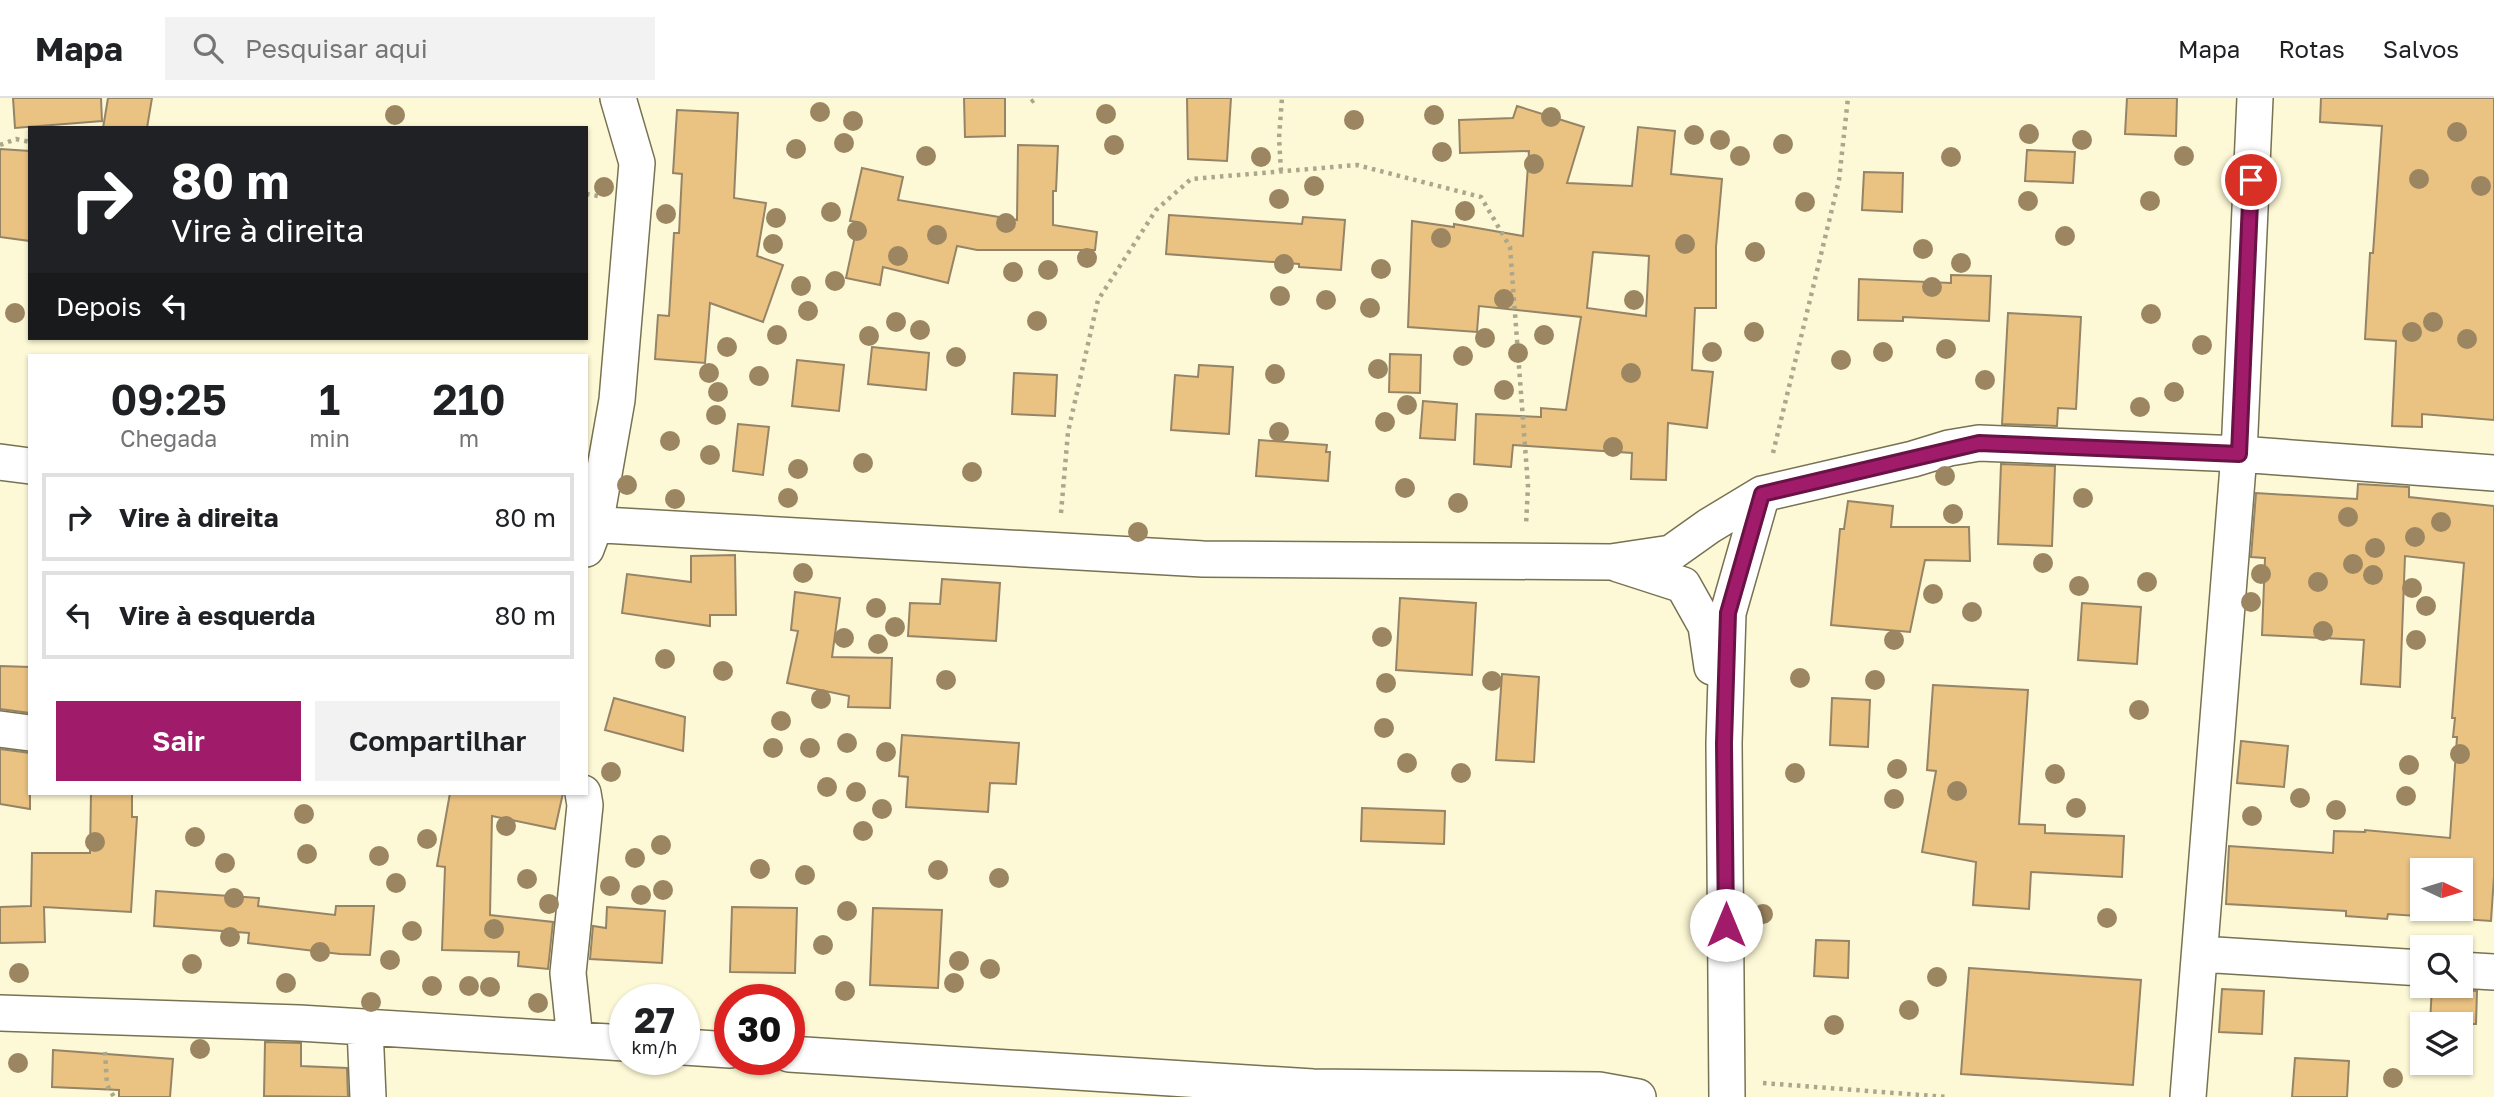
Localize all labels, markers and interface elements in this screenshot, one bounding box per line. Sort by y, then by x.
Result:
search box [165,17,655,80]
text: Mapa [35,29,123,68]
icon: search [189,29,227,67]
text: Pesquisar aqui [245,33,428,64]
text: Mapa [2178,34,2240,63]
text: Rotas [2278,34,2345,63]
text: Salvos [2383,34,2459,63]
pin [2221,150,2281,210]
text: 80 m [171,151,289,210]
icon: right [56,154,147,245]
icon: arrive [2232,161,2270,199]
text: Vire à direita [171,211,364,249]
icon: left [156,287,194,325]
text: Depois [56,291,142,322]
text: 09:25 [110,374,227,424]
text: 1 [319,374,340,424]
text: 210 [432,374,506,424]
text: Chegada [120,424,217,452]
text: min [309,424,350,452]
text: m [459,424,479,452]
icon: right [60,498,98,536]
text: Vire à direita [119,502,279,533]
text: 80 m [495,502,556,533]
icon: left [60,596,98,634]
text: Vire à esquerda [119,600,315,631]
text: 80 m [495,600,556,631]
button: Sair [56,701,301,781]
button: Compartilhar [315,701,560,781]
north arrow [2410,858,2473,920]
map controls [2410,858,2473,1075]
position arrow [1689,888,1763,962]
button: search [2410,935,2473,998]
speed limit sign: 30 [714,984,805,1075]
text: 27 [634,999,675,1041]
button: layers [2410,1012,2473,1075]
text: km/h [632,1036,677,1058]

